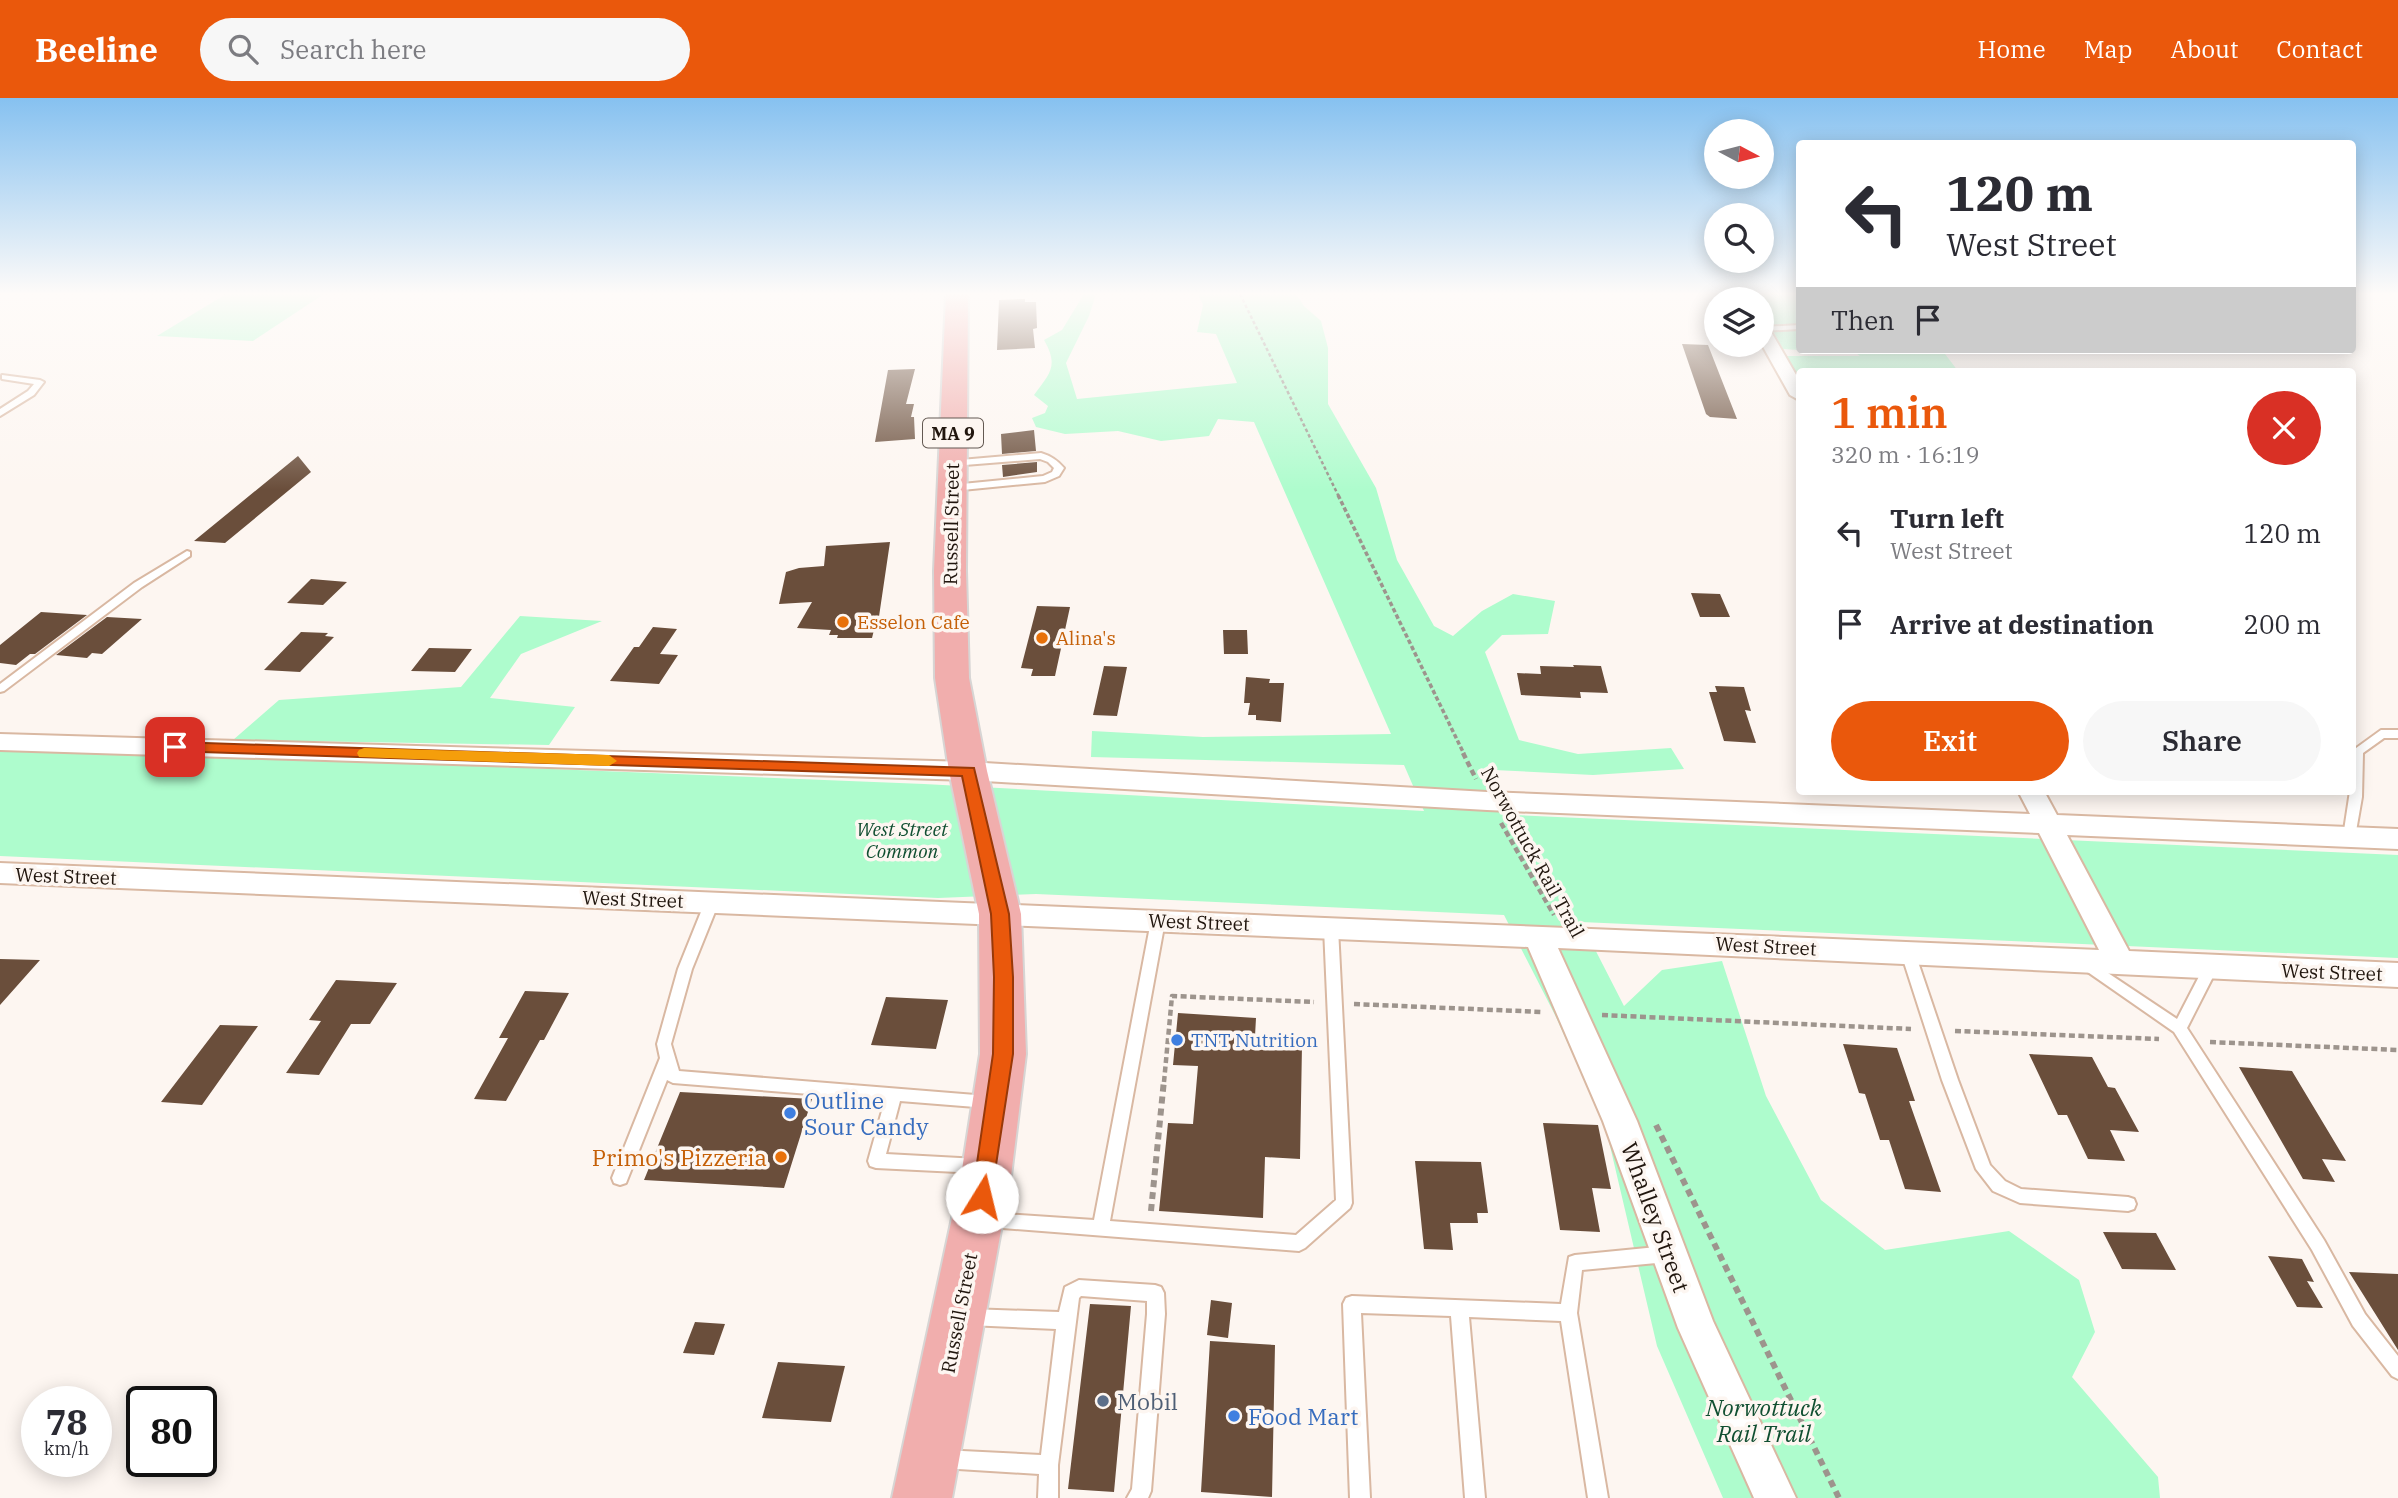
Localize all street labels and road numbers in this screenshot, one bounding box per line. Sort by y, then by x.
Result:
road number: MA 9 [923,418,983,447]
street label: Russell Street [938,462,964,585]
street label: Norwottuck Rail Trail [1476,762,1590,942]
street label: West Street [15,862,117,890]
street label: West Street [582,885,684,913]
street label: West Street [1148,908,1250,936]
street label: West Street [1715,931,1818,961]
street label: West Street [2281,958,2383,986]
street label: Whalley Street [1615,1138,1697,1296]
street label: Russell Street [936,1250,982,1375]

